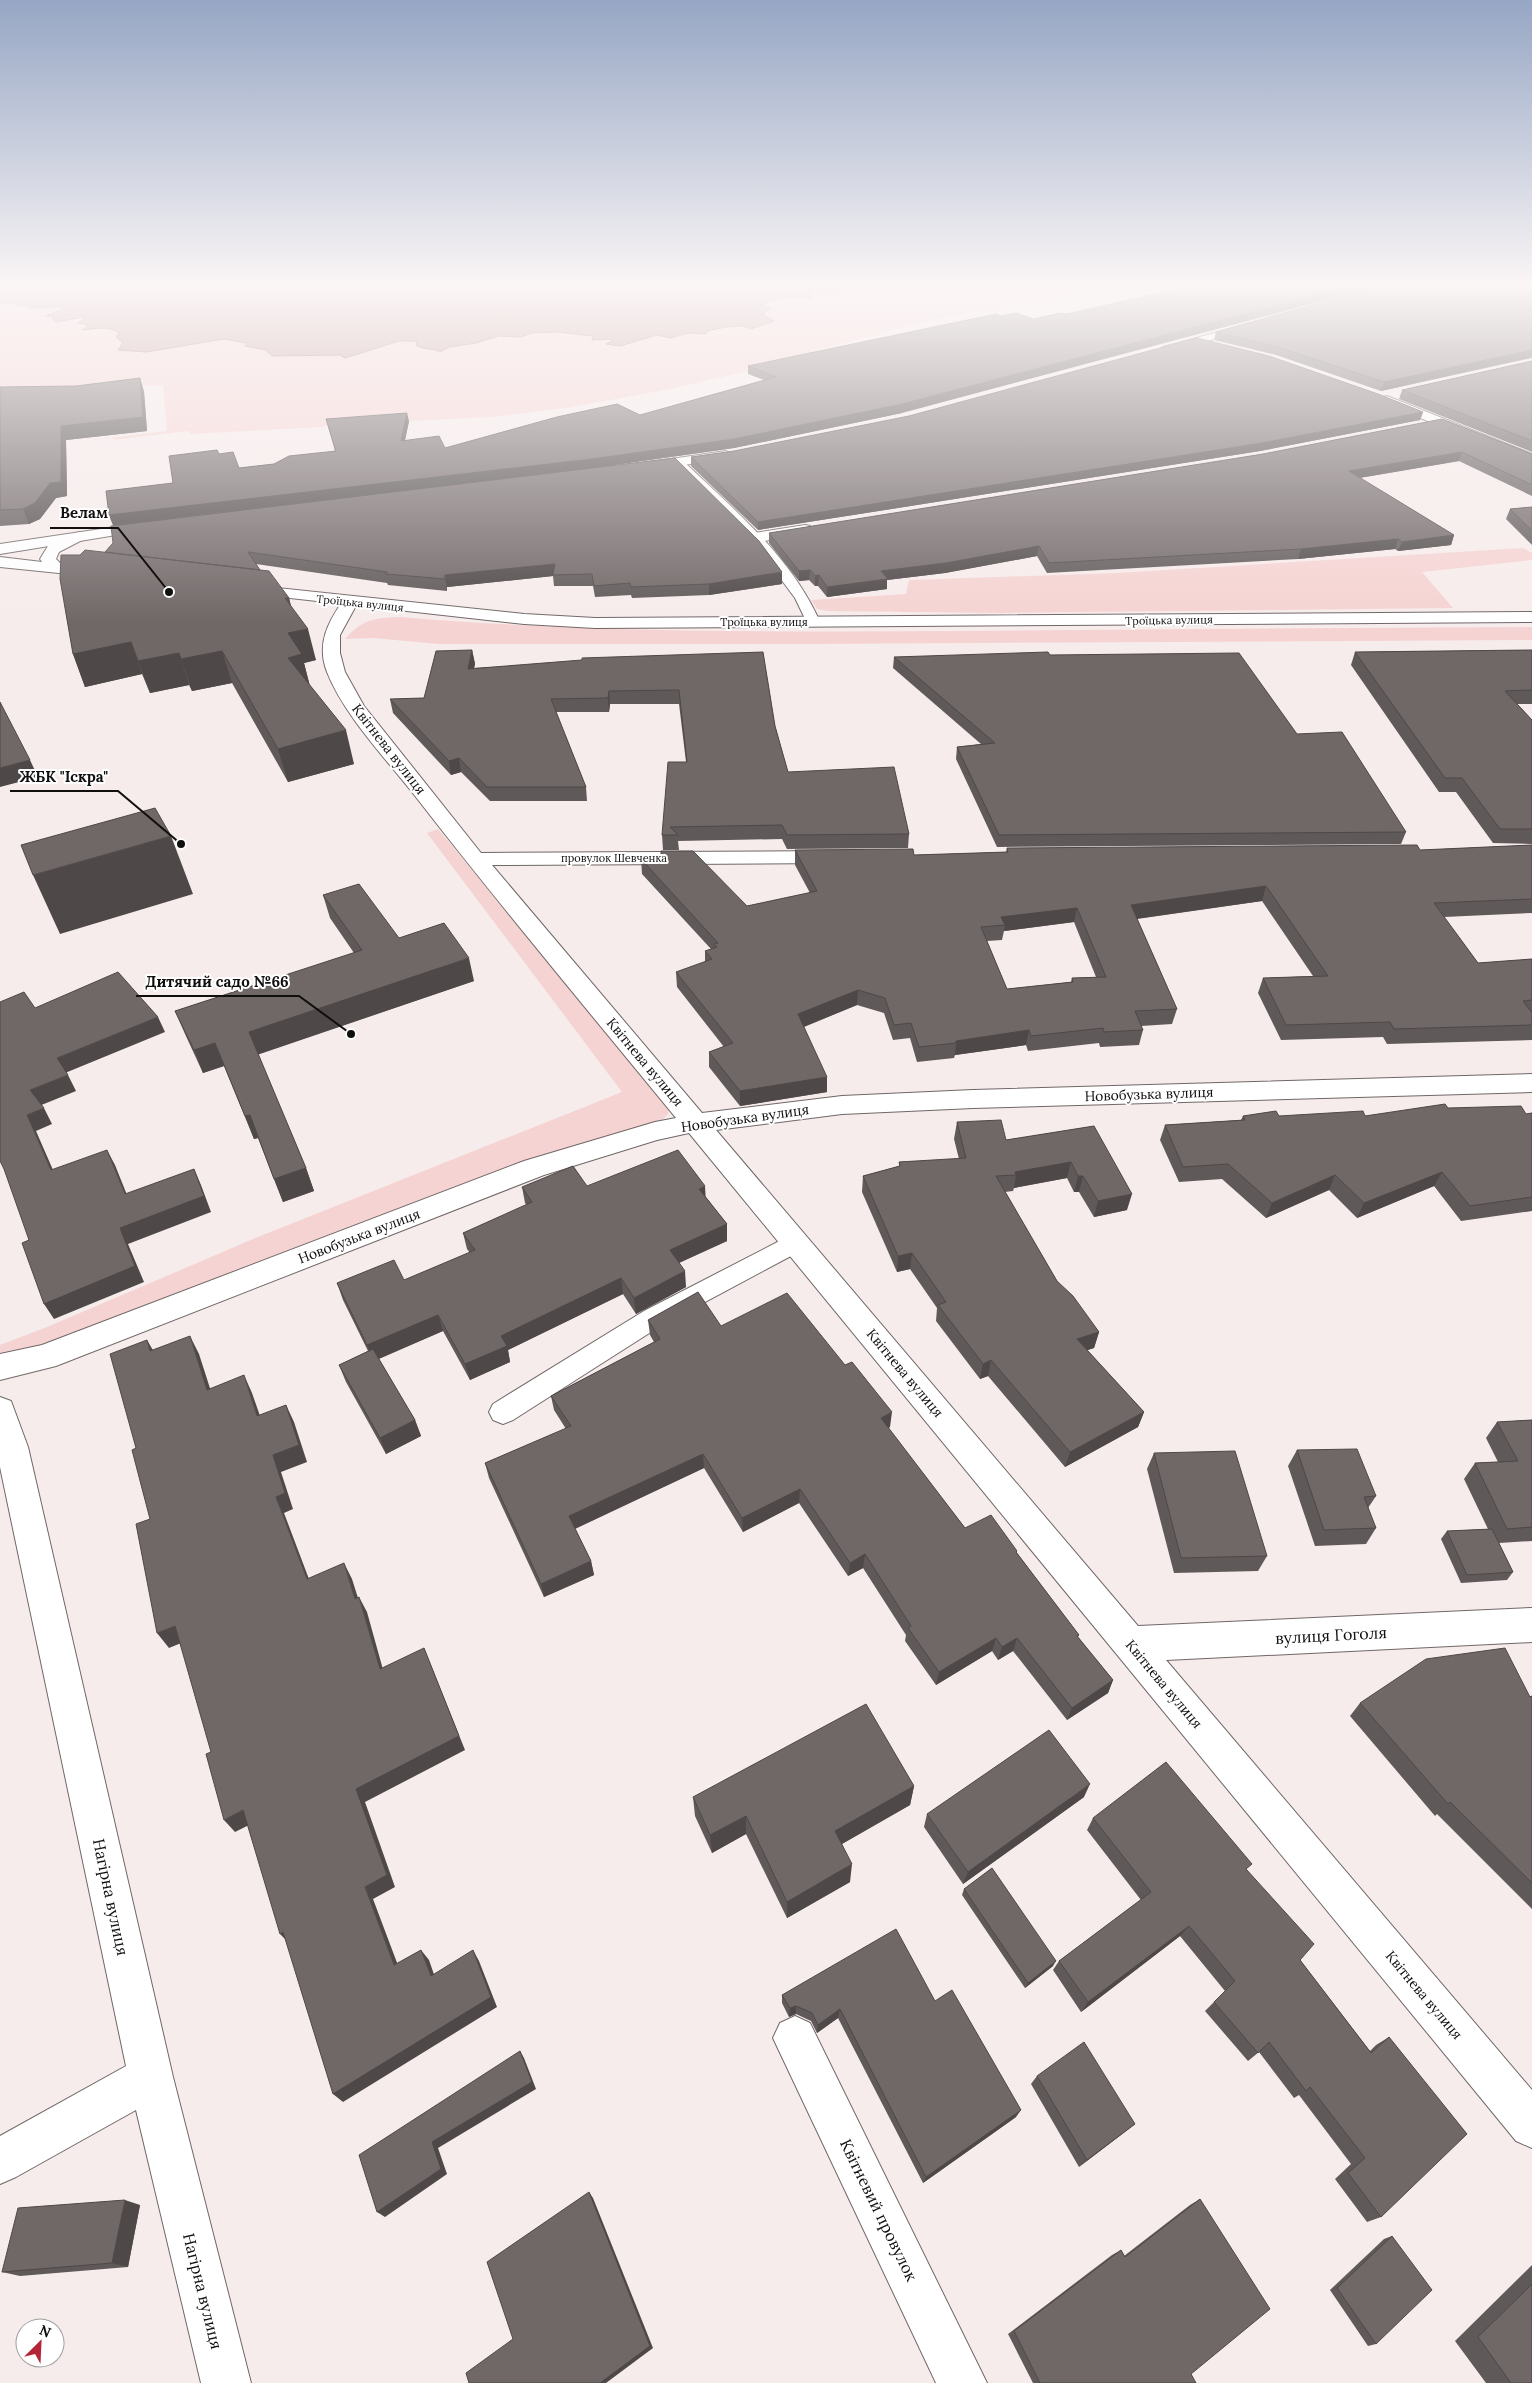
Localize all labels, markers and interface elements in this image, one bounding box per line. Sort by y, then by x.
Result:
callout: Велам [50,498,118,528]
text: Велам [60,503,108,522]
street label: Троїцька вулиця [316,591,404,615]
street label: Троїцька вулиця [1125,612,1213,628]
street label: Троїцька вулиця [720,615,808,629]
street label: Квітнева вулиця [348,700,430,798]
callout: ЖБК "Іскра" [10,761,118,791]
text: ЖБК "Іскра" [20,767,108,786]
street label: провулок Шевченка [561,851,667,865]
callout: Дитячий садо №66 [136,966,299,996]
text: Дитячий садо №66 [145,972,289,991]
street label: Квітнева вулиця [603,1014,687,1110]
street label: Новобузька вулиця [1084,1083,1214,1105]
street label: Новобузька вулиця [680,1100,810,1136]
street label: Новобузька вулиця [296,1204,422,1268]
street label: Квітнева вулиця [863,1325,947,1421]
street label: вулиця Гоголя [1275,1622,1387,1648]
street label: Квітнева вулиця [1122,1636,1206,1732]
street label: Нагірна вулиця [89,1837,133,1957]
street label: Квітнева вулиця [1382,1947,1466,2043]
street label: Квітневий провулок [836,2136,922,2285]
street label: Нагірна вулиця [179,2231,227,2351]
north arrow [15,2318,65,2368]
text: N [37,2321,54,2342]

